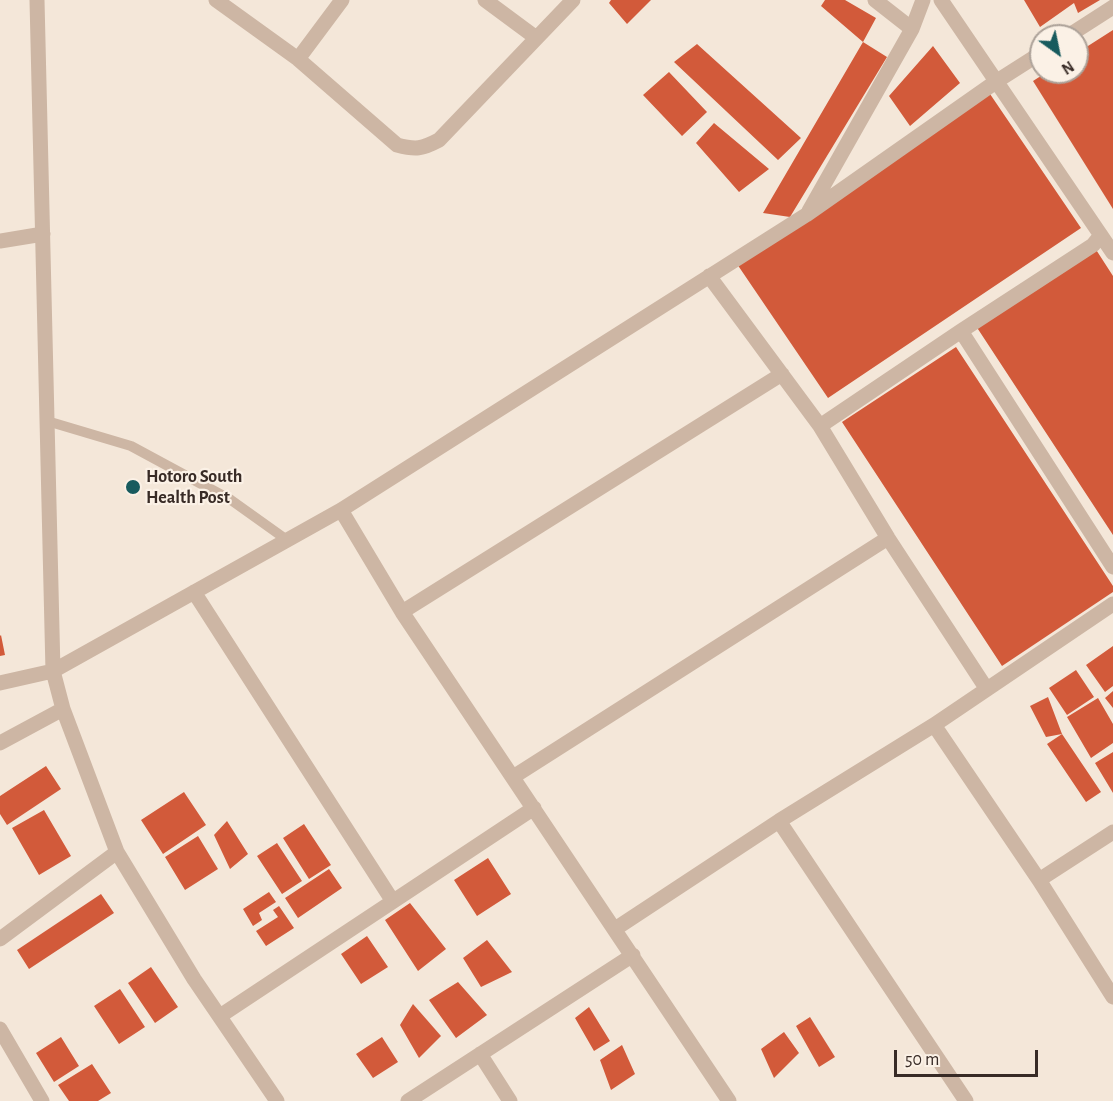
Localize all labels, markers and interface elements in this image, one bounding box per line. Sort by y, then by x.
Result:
north arrow [1029,24,1089,84]
text: N [1059,58,1077,77]
place label: Hotoro South Health Post [146,466,242,508]
marker: Hotoro South Health Post [124,478,142,496]
scale bar [897,1038,1041,1076]
text: 50 m [905,1051,939,1069]

